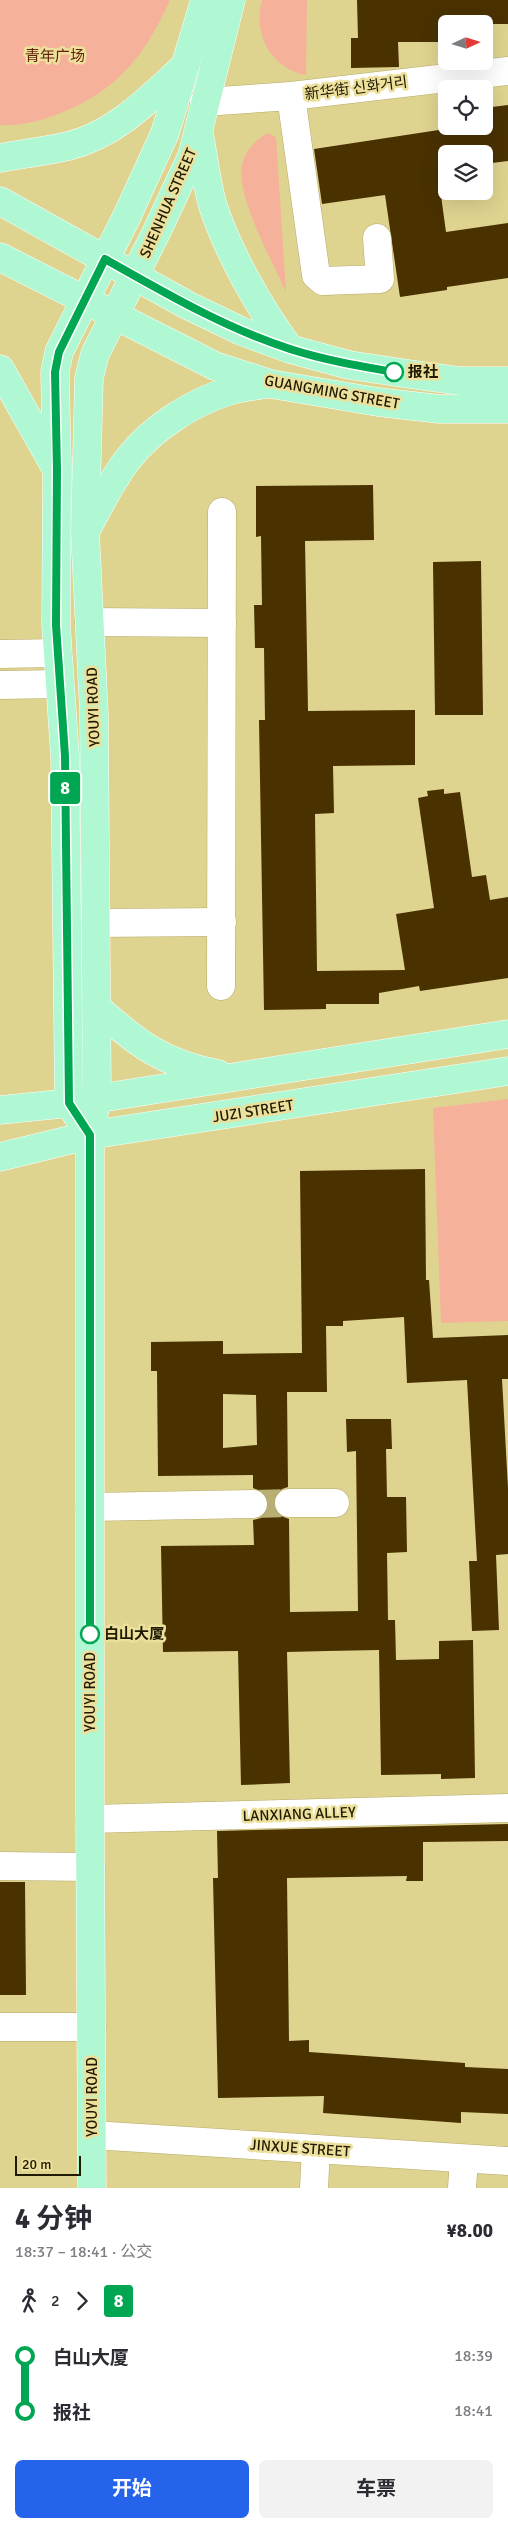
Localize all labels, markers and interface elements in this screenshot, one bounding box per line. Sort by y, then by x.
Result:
north arrow [438,15,492,70]
map controls [438,15,493,200]
park label: 青年广场 [25,47,85,65]
street label: 新华街 신화거리 [304,73,408,103]
button: locate [438,80,493,135]
street label: SHENHUA STREET [136,145,201,261]
button: layers [438,145,493,200]
marker: 报社 [384,362,404,382]
place label: 报社 [408,363,438,381]
street label: GUANGMING STREET [263,371,402,413]
street label: YOUYI ROAD [83,667,103,747]
line badge: 8 [49,772,81,804]
text: 8 [60,777,70,799]
street label: JUZI STREET [211,1096,295,1126]
marker: 白山大厦 [80,1624,100,1644]
place label: 白山大厦 [104,1625,164,1643]
street label: YOUYI ROAD [81,1652,99,1732]
street label: LANXIANG ALLEY [242,1803,356,1825]
street label: YOUYI ROAD [83,2057,101,2137]
street label: JINXUE STREET [249,2136,351,2161]
scale bar [15,2153,81,2176]
text: 20 m [22,2156,51,2173]
text: 4 分钟 [15,2202,92,2236]
text: ¥8.00 [447,2219,493,2243]
text: 18:37 – 18:41 · 公交 [15,2242,152,2262]
icon: walk [15,2287,43,2315]
icon: forward [68,2287,96,2315]
text: 8 [114,2290,123,2312]
text: 2 [51,2291,60,2311]
text: 白山大厦 [53,2346,129,2370]
text: 18:39 [454,2346,493,2366]
text: 报社 [53,2401,91,2425]
text: 18:41 [454,2401,493,2421]
button: 开始 [15,2460,249,2518]
button: 车票 [259,2460,493,2518]

